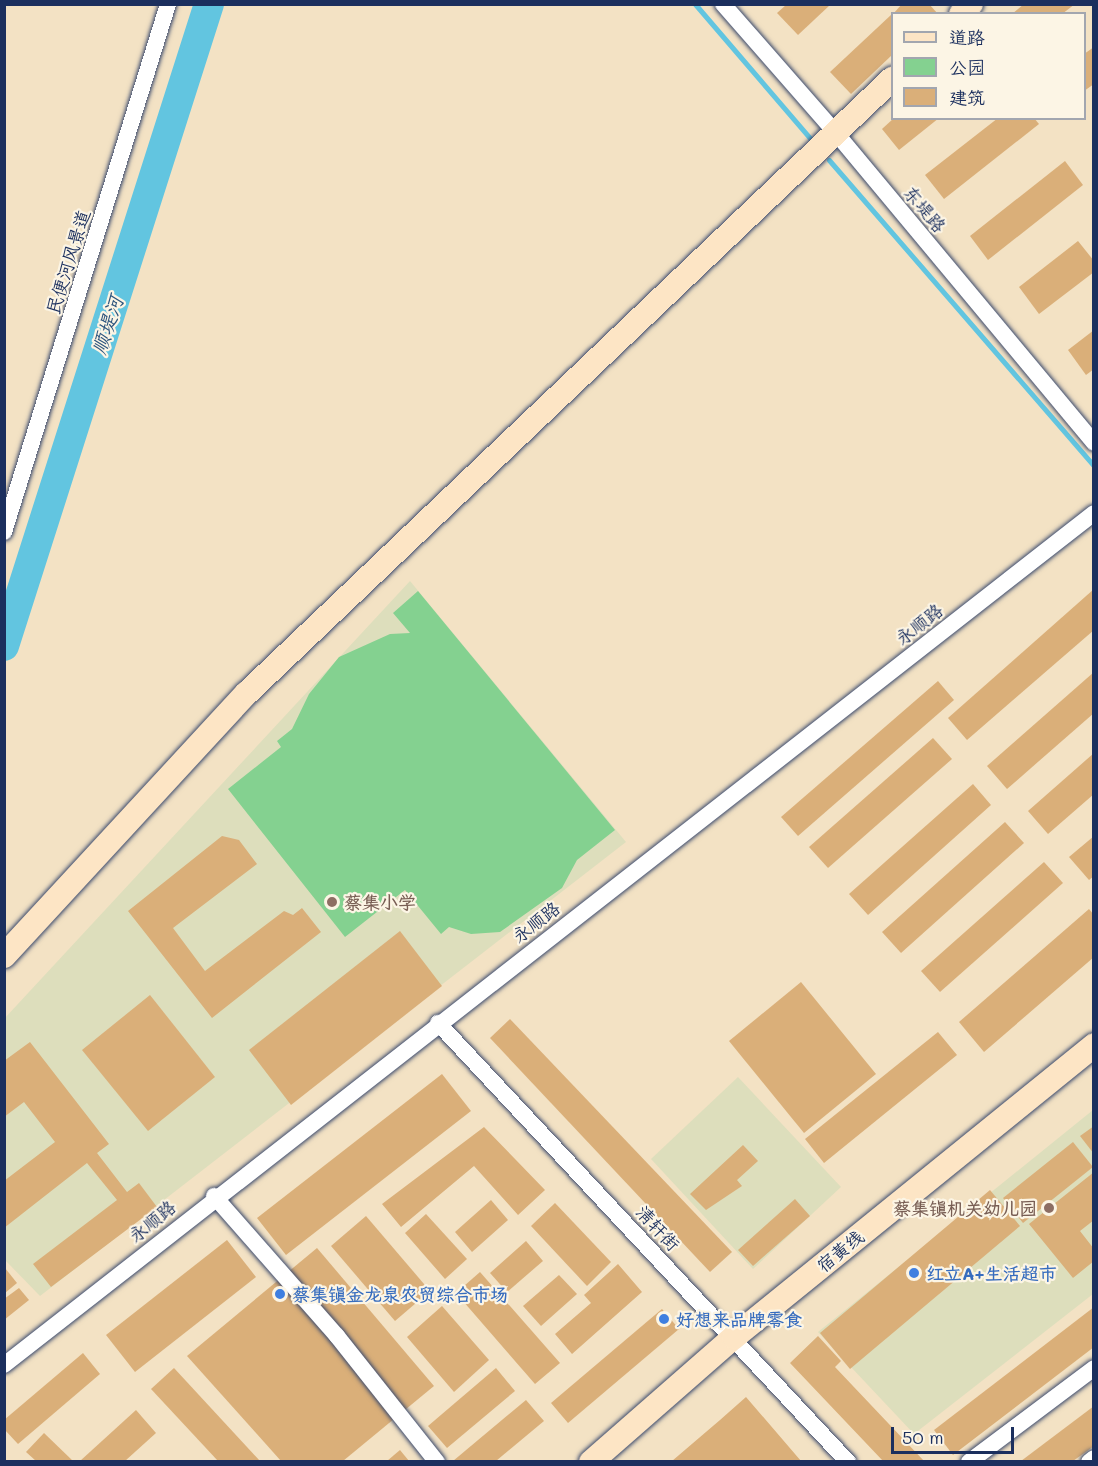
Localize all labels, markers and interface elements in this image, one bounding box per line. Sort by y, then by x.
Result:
legend [891,12,1086,120]
text: 道路 [949,25,985,49]
text: 公园 [949,55,985,79]
text: 建筑 [949,85,985,109]
street label: 东堤路 [899,181,951,237]
street label: 民便河风景道 [42,207,94,317]
water label: 顺堤河 [86,293,128,357]
street label: 永顺路 [891,599,947,649]
place label: 蔡集小学 [344,891,416,913]
marker: 蔡集小学 [325,895,339,909]
street label: 永顺路 [508,897,564,947]
street label: 永顺路 [124,1196,180,1246]
place label: 蔡集镇机关幼儿园 [893,1197,1037,1219]
street label: 清轩街 [632,1201,684,1255]
marker: 蔡集镇机关幼儿园 [1042,1201,1056,1215]
street label: 宿黄线 [812,1226,868,1276]
place label: 红立A+生活超市 [926,1262,1057,1284]
marker: 红立A+生活超市 [907,1266,921,1280]
place label: 蔡集镇金龙泉农贸综合市场 [292,1283,508,1305]
marker: 蔡集镇金龙泉农贸综合市场 [273,1287,287,1301]
place label: 好想来品牌零食 [676,1308,802,1330]
marker: 好想来品牌零食 [657,1312,671,1326]
scale bar [894,1415,1017,1453]
text: 50 m [902,1425,944,1449]

